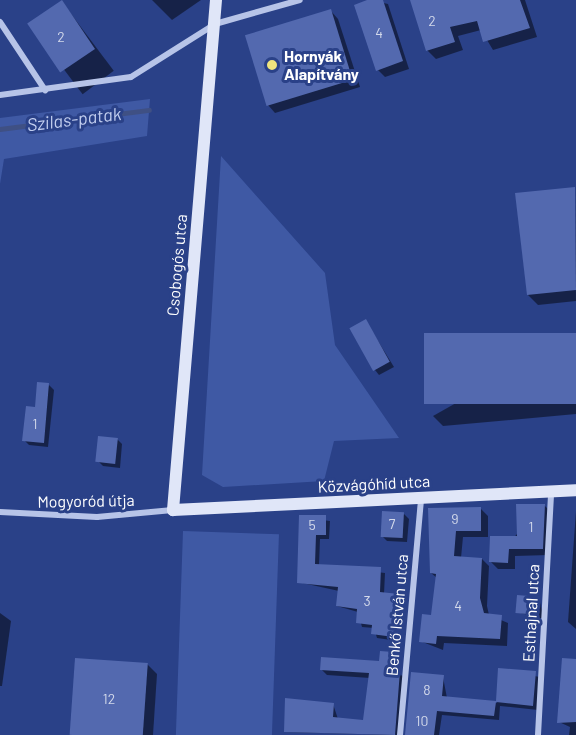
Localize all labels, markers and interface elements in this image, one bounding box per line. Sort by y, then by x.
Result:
house number: 2 [428,13,436,29]
house number: 4 [375,25,383,41]
house number: 2 [57,29,65,45]
place label: Hornyák Alapítvány [284,46,359,84]
marker: Hornyák Alapítvány [265,58,279,72]
water label: Szilas-patak [26,102,122,136]
street label: Csobogós utca [163,213,191,317]
house number: 1 [33,416,37,432]
street label: Közvágóhíd utca [317,471,431,497]
street label: Mogyoród útja [37,491,135,511]
house number: 9 [451,511,459,527]
house number: 7 [389,516,395,532]
house number: 5 [308,517,316,533]
house number: 1 [529,519,533,535]
street label: Benkő István utca [382,553,412,677]
street label: Esthajnal utca [519,563,543,663]
house number: 3 [363,593,371,609]
house number: 4 [454,598,462,614]
house number: 8 [423,682,431,698]
house number: 12 [103,691,115,707]
house number: 10 [416,713,428,729]

